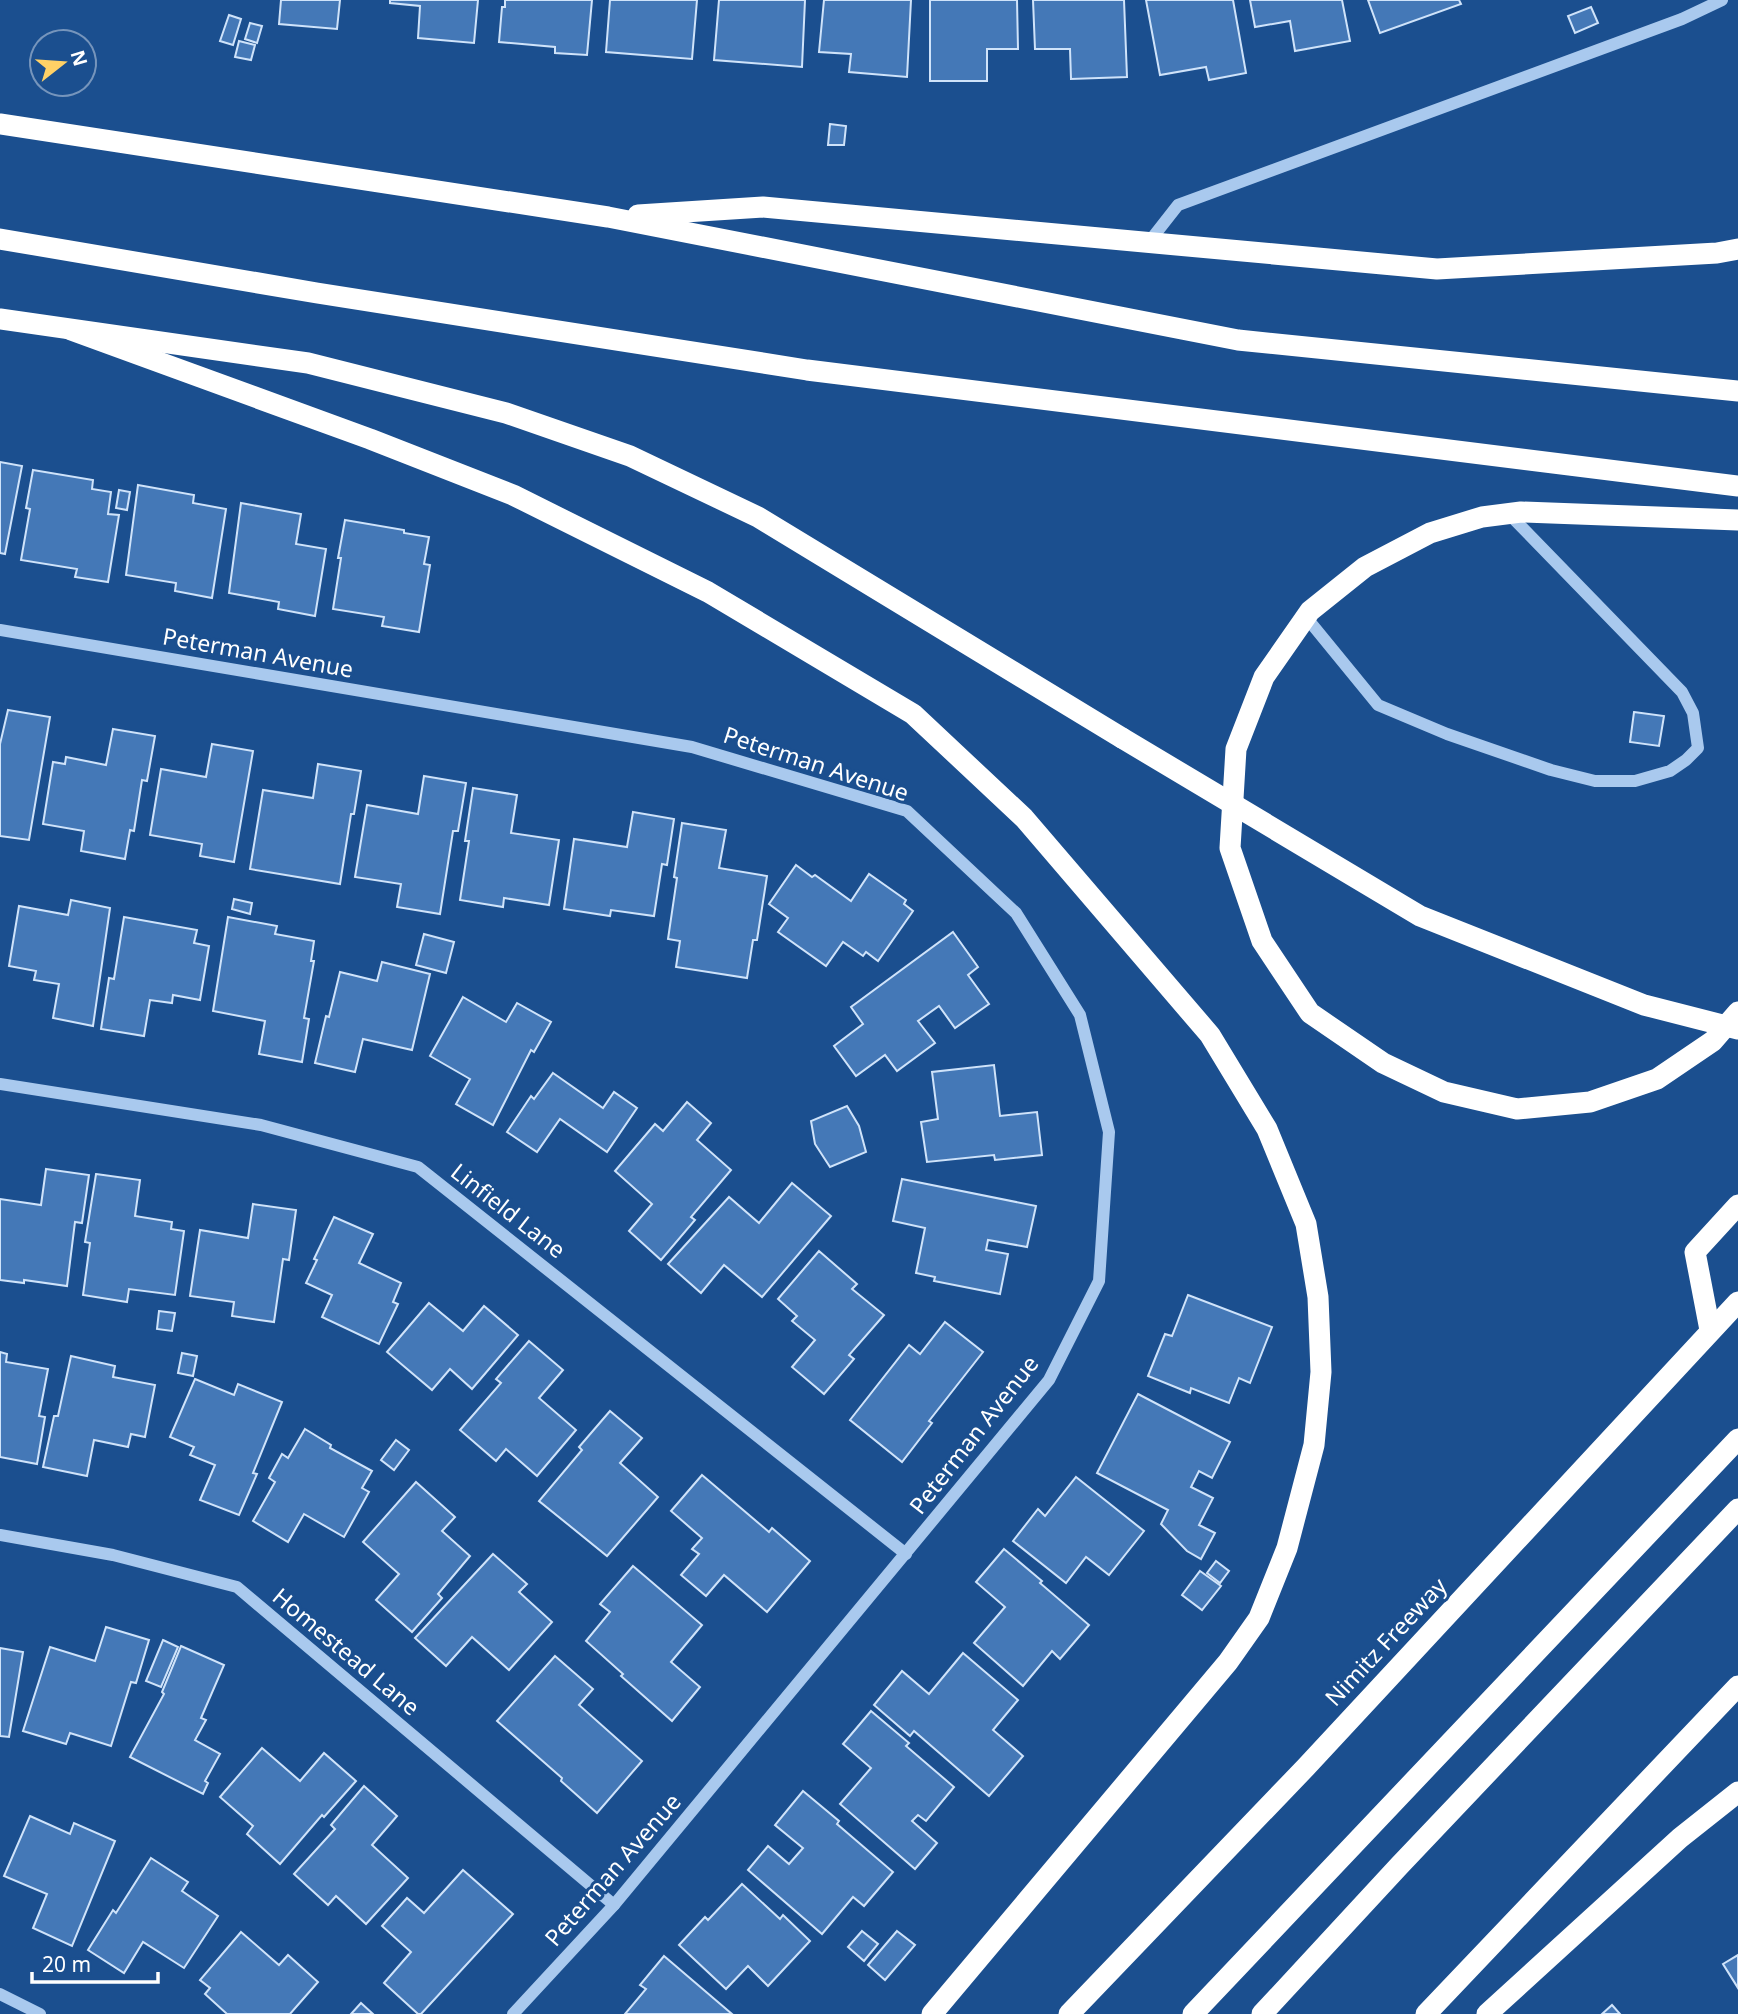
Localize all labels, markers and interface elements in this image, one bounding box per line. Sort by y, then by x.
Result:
north arrow [28,28,98,98]
text: N [65,47,94,69]
street label: Peterman Avenue [160,619,356,685]
street label: Peterman Avenue [720,718,913,808]
street label: Linfield Lane [445,1155,573,1265]
street label: Peterman Avenue [901,1348,1045,1520]
street label: Nimitz Freeway [1317,1570,1453,1713]
street label: Homestead Lane [266,1580,427,1722]
street label: Peterman Avenue [537,1786,688,1953]
scale bar [32,1940,158,1984]
text: 20 m [42,1950,91,1978]

